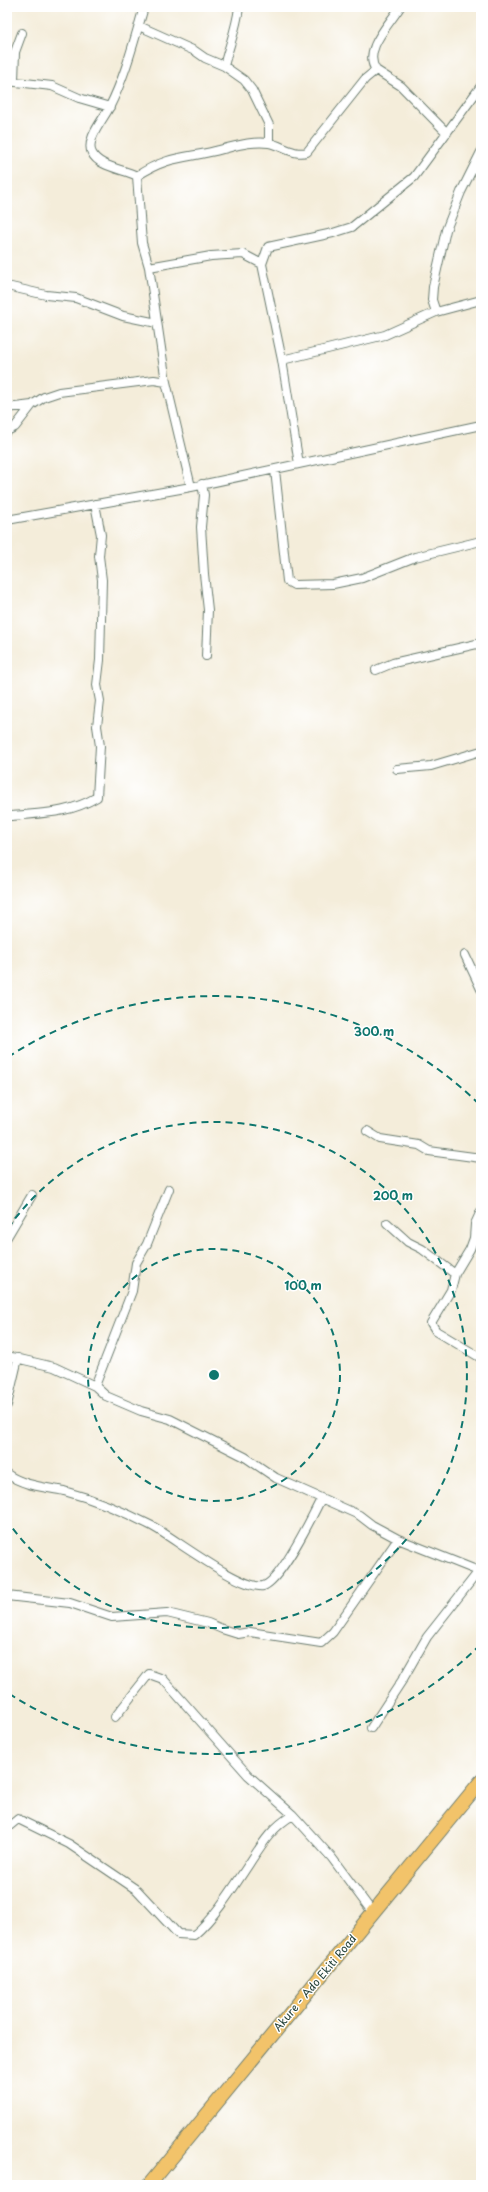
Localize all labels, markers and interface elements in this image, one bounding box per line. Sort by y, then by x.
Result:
text: 300 m [354,1022,394,1040]
text: 200 m [373,1186,413,1204]
text: 100 m [284,1276,322,1294]
centre of rings [207,1368,221,1382]
street label: Akure - Ado Ekiti Road [269,1931,360,2035]

